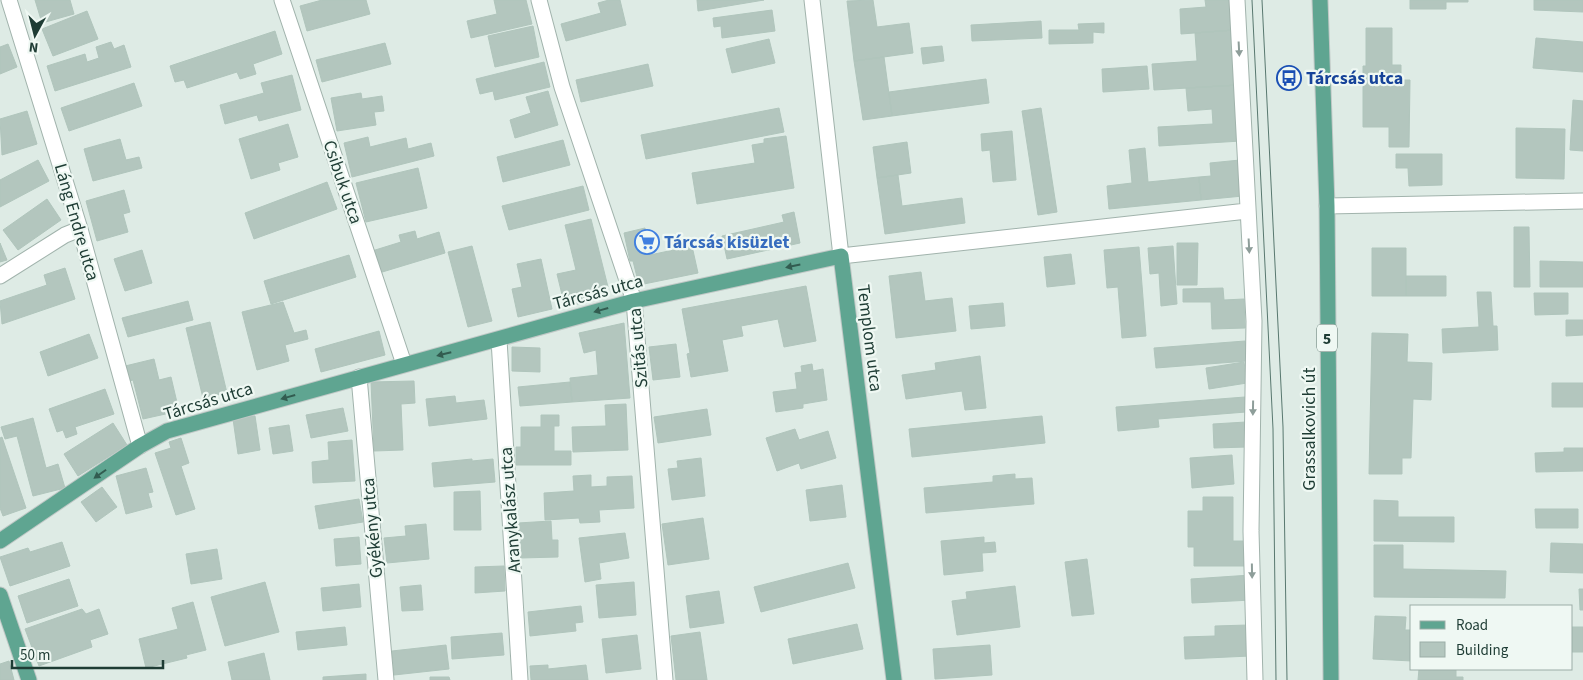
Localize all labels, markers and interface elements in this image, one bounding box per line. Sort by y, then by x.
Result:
north arrow [10,10,60,60]
text: N [28,36,39,57]
one-way arrow [1235,41,1243,57]
bus stop icon: Tárcsás utca [1276,65,1302,91]
place label: Tárcsás utca [1306,66,1403,91]
street label: Csibuk utca [317,137,369,227]
street label: Láng Endre utca [48,161,105,284]
supermarket icon: Tárcsás kisüzlet [634,229,660,255]
place label: Tárcsás kisüzlet [664,230,789,255]
one-way arrow [1246,238,1254,254]
one-way arrow [786,262,801,270]
street label: Tárcsás utca [550,268,646,316]
street label: Templom utca [851,283,888,393]
one-way arrow [593,307,608,315]
street label: Szitás utca [623,307,654,389]
road number: 5 [1317,324,1337,352]
one-way arrow [437,350,452,358]
street label: Grassalkovich út [1297,367,1322,491]
street label: Tárcsás utca [160,376,256,427]
one-way arrow [280,393,295,401]
one-way arrow [1249,401,1257,417]
street label: Aranykalász utca [494,446,527,574]
one-way arrow [93,469,107,479]
street label: Gyékény utca [356,477,389,579]
one-way arrow [1249,563,1257,579]
legend [1410,605,1573,670]
text: Road [1456,615,1488,636]
scale bar [12,638,164,670]
text: Building [1456,640,1509,661]
text: 50 m [20,645,50,666]

